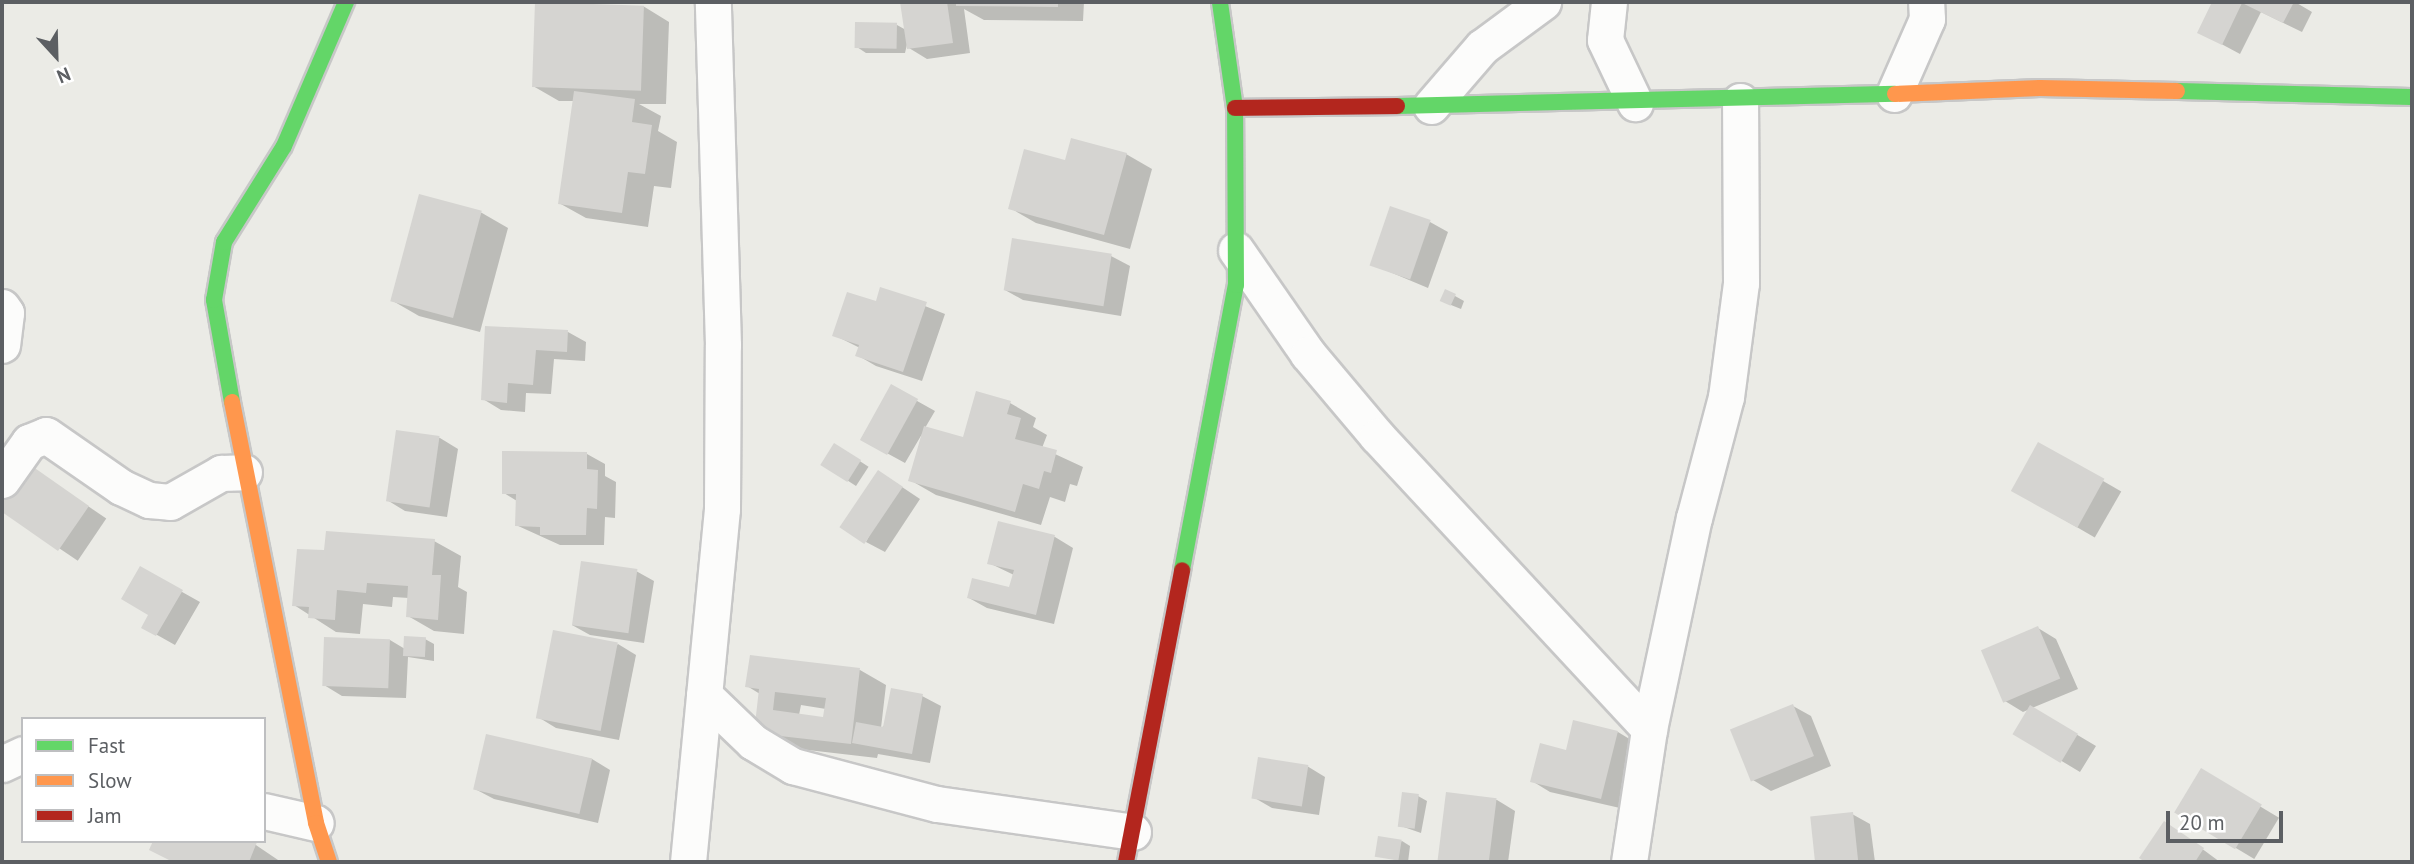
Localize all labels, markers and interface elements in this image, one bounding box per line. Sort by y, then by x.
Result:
north arrow [21,21,91,91]
text: N [54,62,74,89]
legend [21,717,266,843]
text: Fast [88,732,125,759]
text: Slow [88,767,132,794]
scale bar [2169,798,2286,842]
text: Jam [88,802,122,829]
text: 20 m [2179,809,2225,836]

